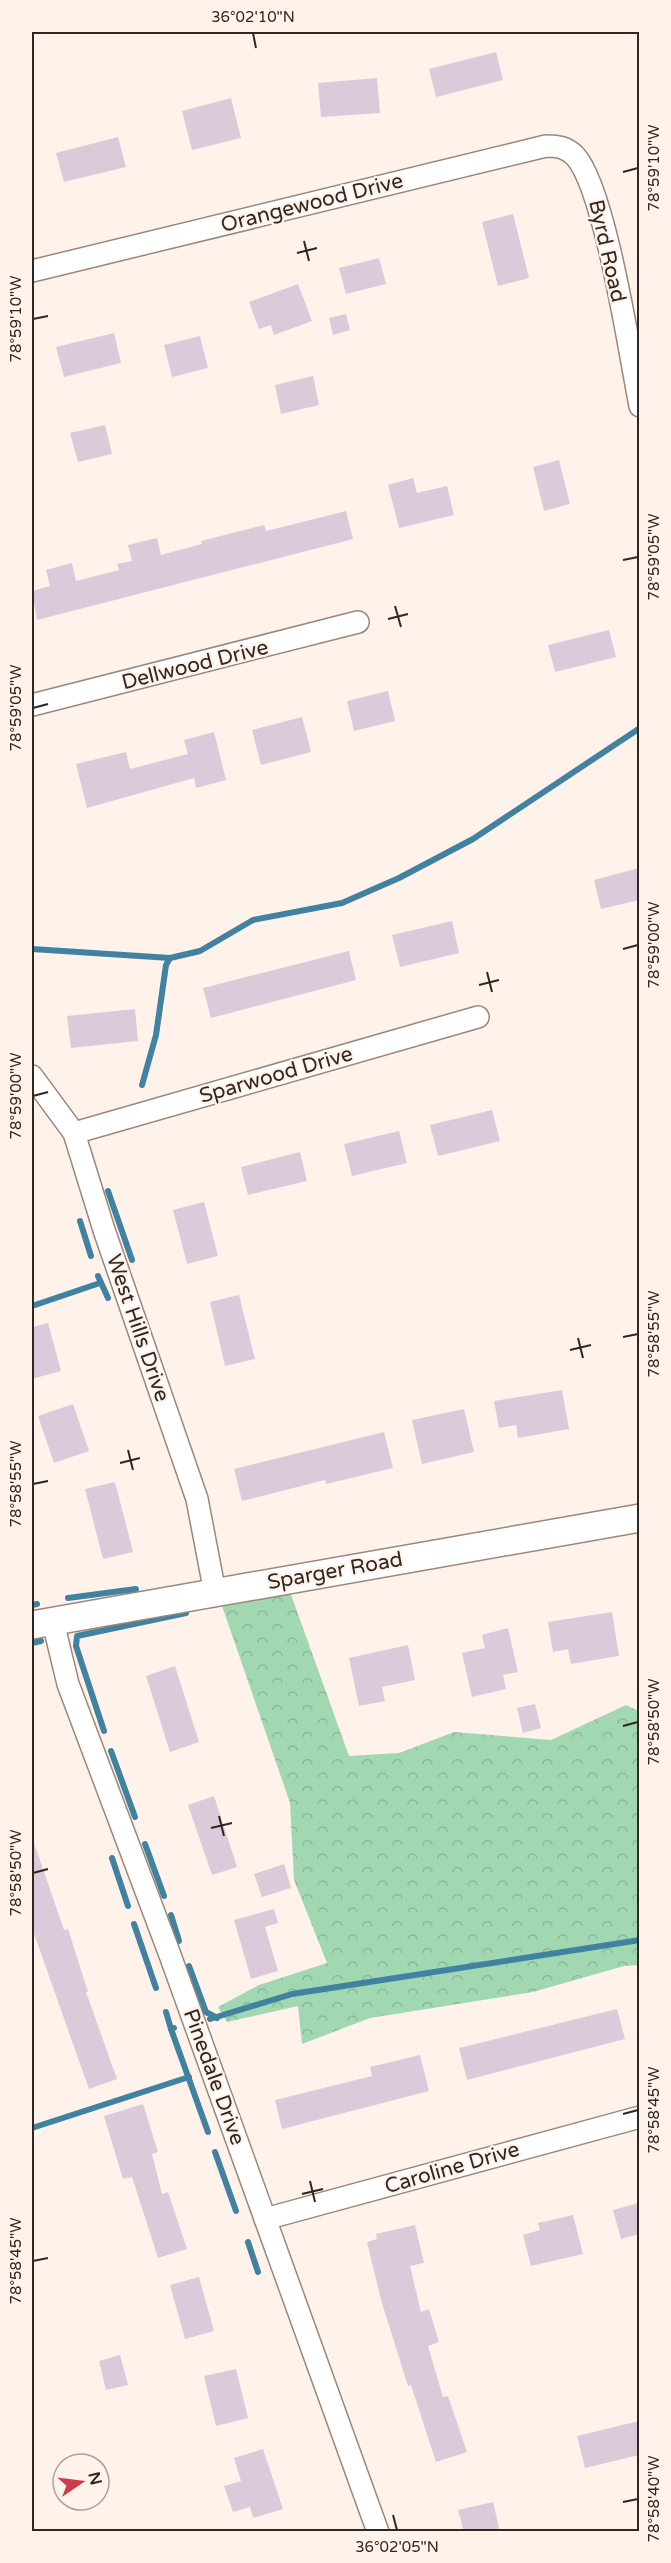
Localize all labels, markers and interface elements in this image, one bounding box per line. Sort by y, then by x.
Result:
text: 36°02'10"N [211,8,295,26]
text: 78°59'10"W [645,125,663,211]
street label: Orangewood Drive [218,168,406,238]
street label: Byrd Road [583,197,631,305]
text: 78°59'10"W [7,276,25,362]
text: 78°59'05"W [645,514,663,600]
street label: Dellwood Drive [119,635,271,695]
text: 78°59'05"W [7,665,25,751]
text: 78°59'00"W [645,902,663,988]
street label: Sparwood Drive [196,1041,356,1109]
text: 78°59'00"W [7,1053,25,1139]
street label: West Hills Drive [101,1251,175,1405]
text: 78°58'55"W [645,1291,663,1377]
text: 78°58'55"W [7,1441,25,1527]
street label: Sparger Road [265,1547,405,1595]
text: 78°58'50"W [645,1679,663,1765]
text: 78°58'50"W [7,1830,25,1916]
street label: Pinedale Drive [178,2005,250,2149]
text: 78°58'45"W [645,2067,663,2153]
street label: Caroline Drive [382,2137,522,2199]
text: 78°58'45"W [7,2218,25,2304]
north arrow [51,2452,111,2512]
text: 78°58'40"W [645,2456,663,2542]
text: N [83,2470,106,2487]
text: 36°02'05"N [355,2538,439,2556]

